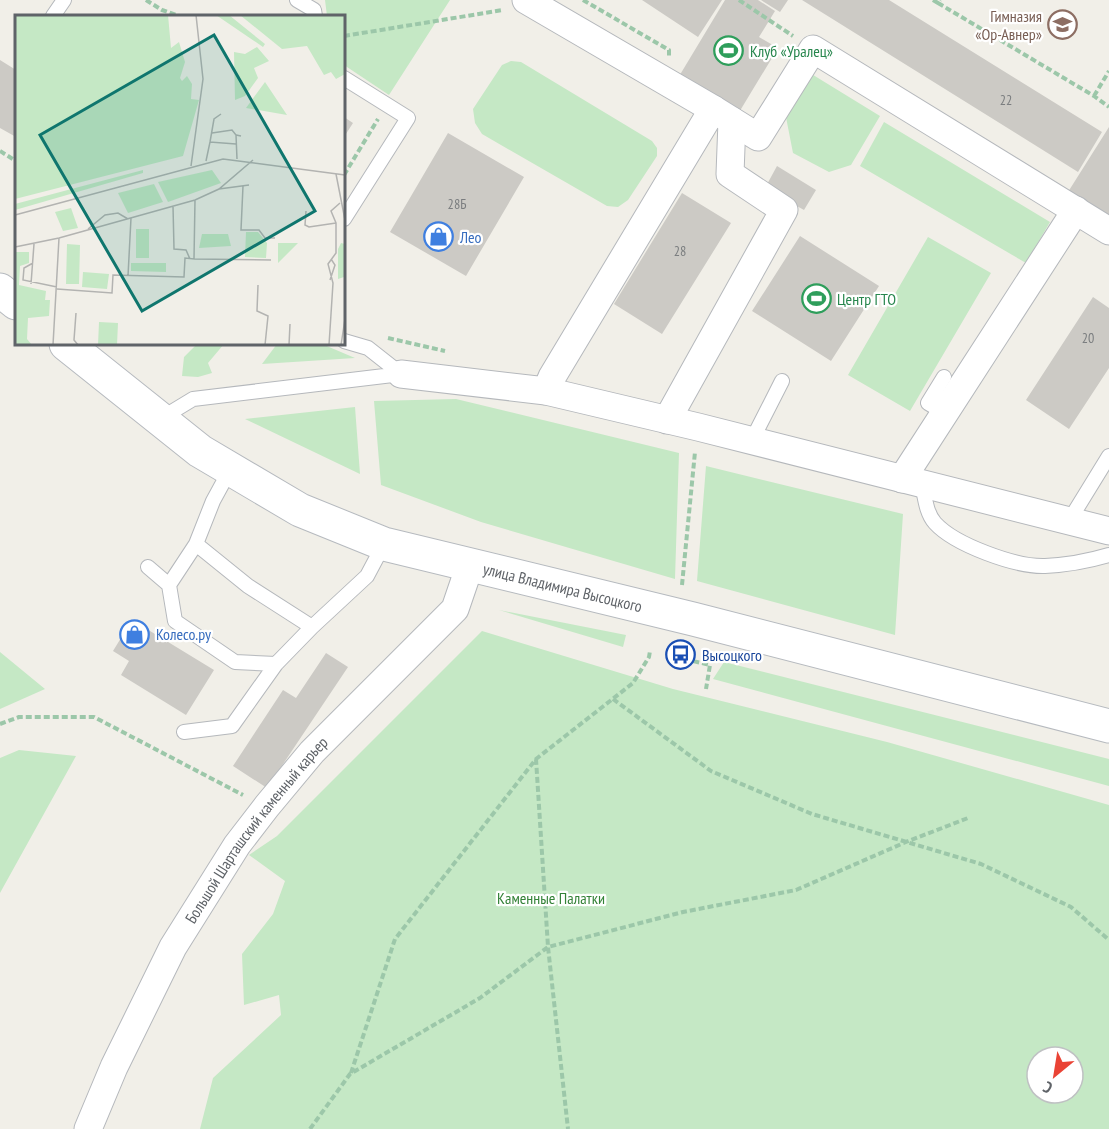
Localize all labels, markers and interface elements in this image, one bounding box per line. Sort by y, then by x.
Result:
place label: Гимназия «Ор-Авнер» [975,6,1042,44]
school or university icon: Гимназия «Ор-Авнер» [1047,9,1079,41]
inset map [15,15,345,345]
sports icon: Клуб «Уралец» [713,35,745,67]
place label: Клуб «Уралец» [750,41,833,61]
house number: 22 [1000,91,1012,109]
house number: 28Б [448,195,466,213]
shop icon: Лео [423,221,455,253]
place label: Лео [459,227,482,247]
house number: 28 [674,242,686,260]
sports icon: Центр ГТО [800,283,832,315]
place label: Центр ГТО [837,289,896,309]
house number: 20 [1082,329,1094,347]
street label: улица Владимира Высоцкого [481,558,644,616]
shop icon: Колесо.ру [119,618,151,650]
place label: Колесо.ру [156,624,211,644]
bus stop icon: Высоцкого [665,639,697,671]
place label: Высоцкого [702,645,762,665]
street label: Большой Шарташский каменный карьер [181,732,332,927]
park label: Каменные Палатки [497,888,605,908]
north arrow [1025,1045,1085,1105]
text: С [1039,1077,1056,1098]

